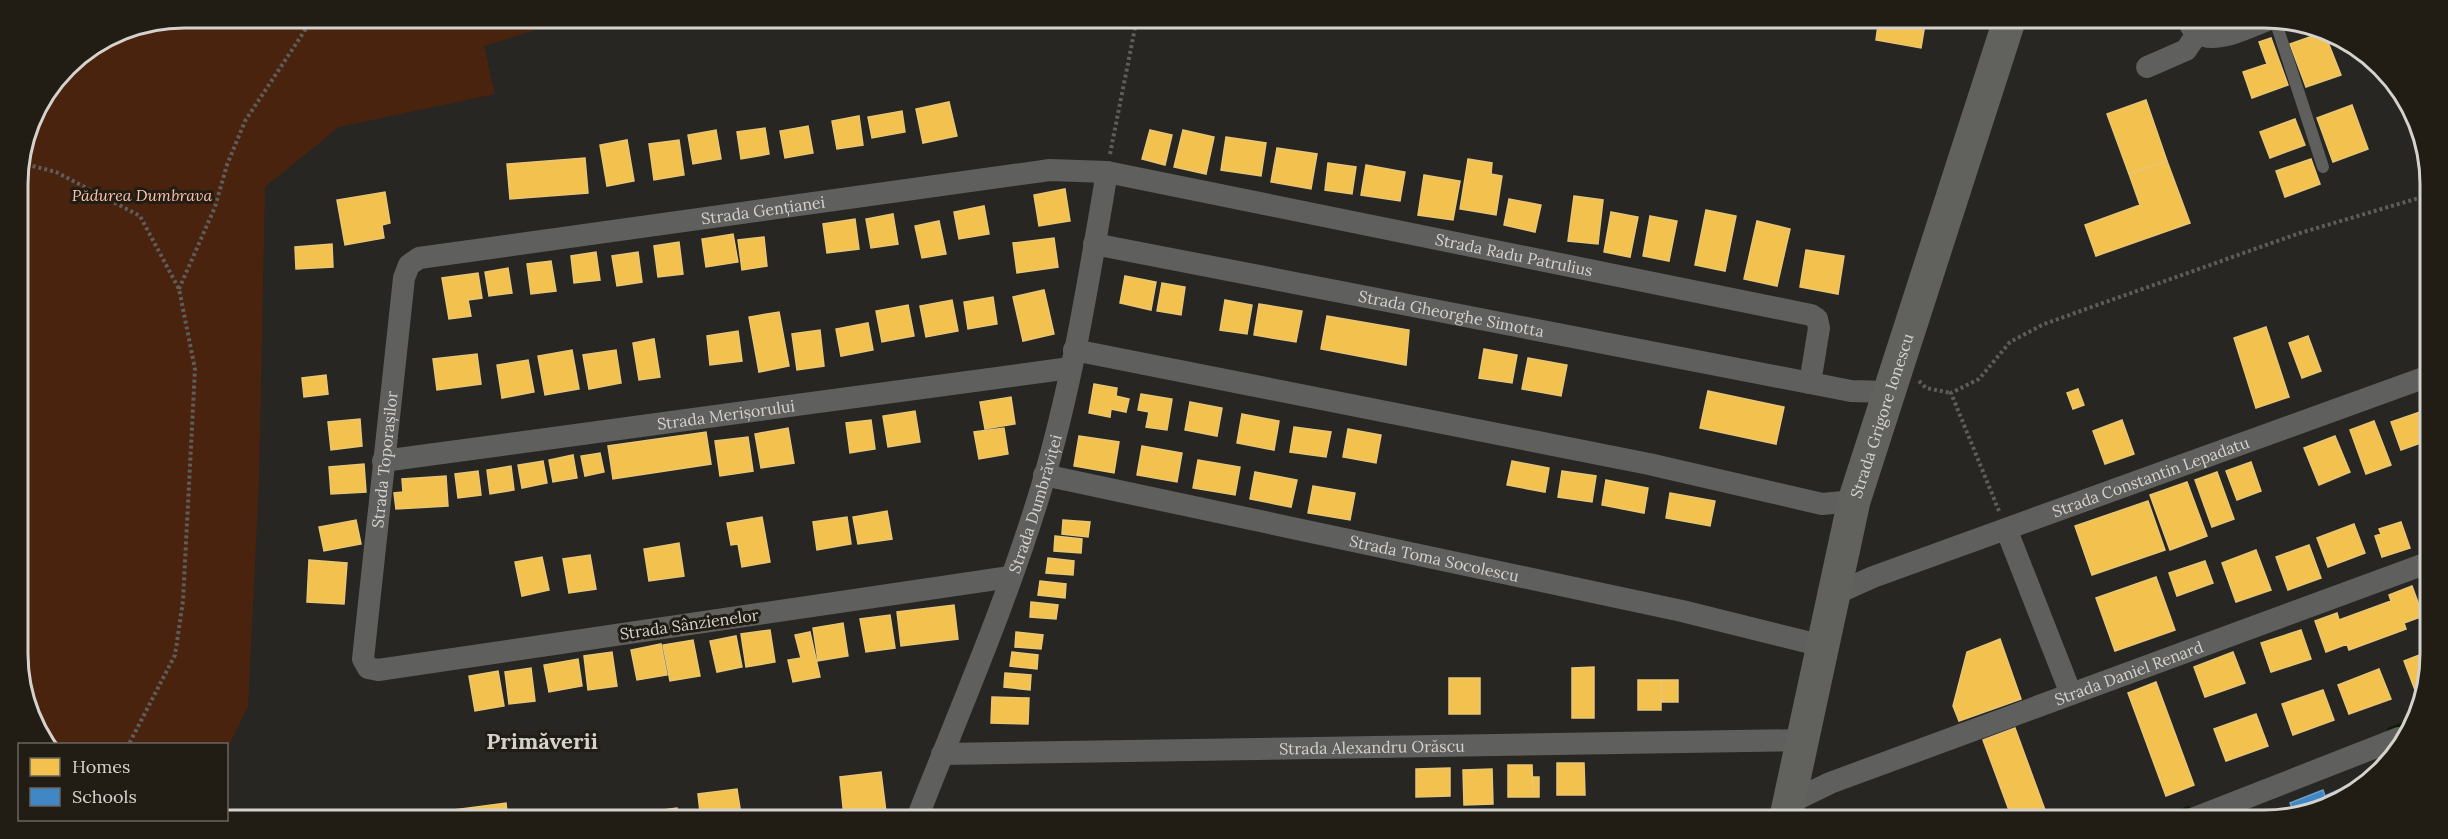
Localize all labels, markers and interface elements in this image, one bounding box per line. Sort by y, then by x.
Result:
park label: Pădurea Dumbrava [72,185,213,205]
street label: Strada Gențianei [700,192,826,229]
street label: Strada Radu Patrulius [1433,229,1594,280]
street label: Strada Gheorghe Simotta [1357,286,1546,341]
street label: Strada Grigore Ionescu [1846,330,1918,501]
street label: Strada Toporașilor [367,390,402,529]
street label: Strada Merișorului [656,395,796,434]
street label: Strada Dumbrăviței [1004,432,1066,576]
street label: Strada Constantin Lepadatu [2049,432,2252,521]
street label: Strada Toma Socolescu [1348,530,1521,586]
street label: Strada Sânzienelor [618,604,760,644]
street label: Strada Daniel Renard [2052,636,2206,709]
district label: Primăverii [486,727,598,755]
street label: Strada Alexandru Orăscu [1279,735,1465,759]
legend [18,743,228,821]
text: Homes [72,755,130,778]
text: Schools [72,785,137,808]

